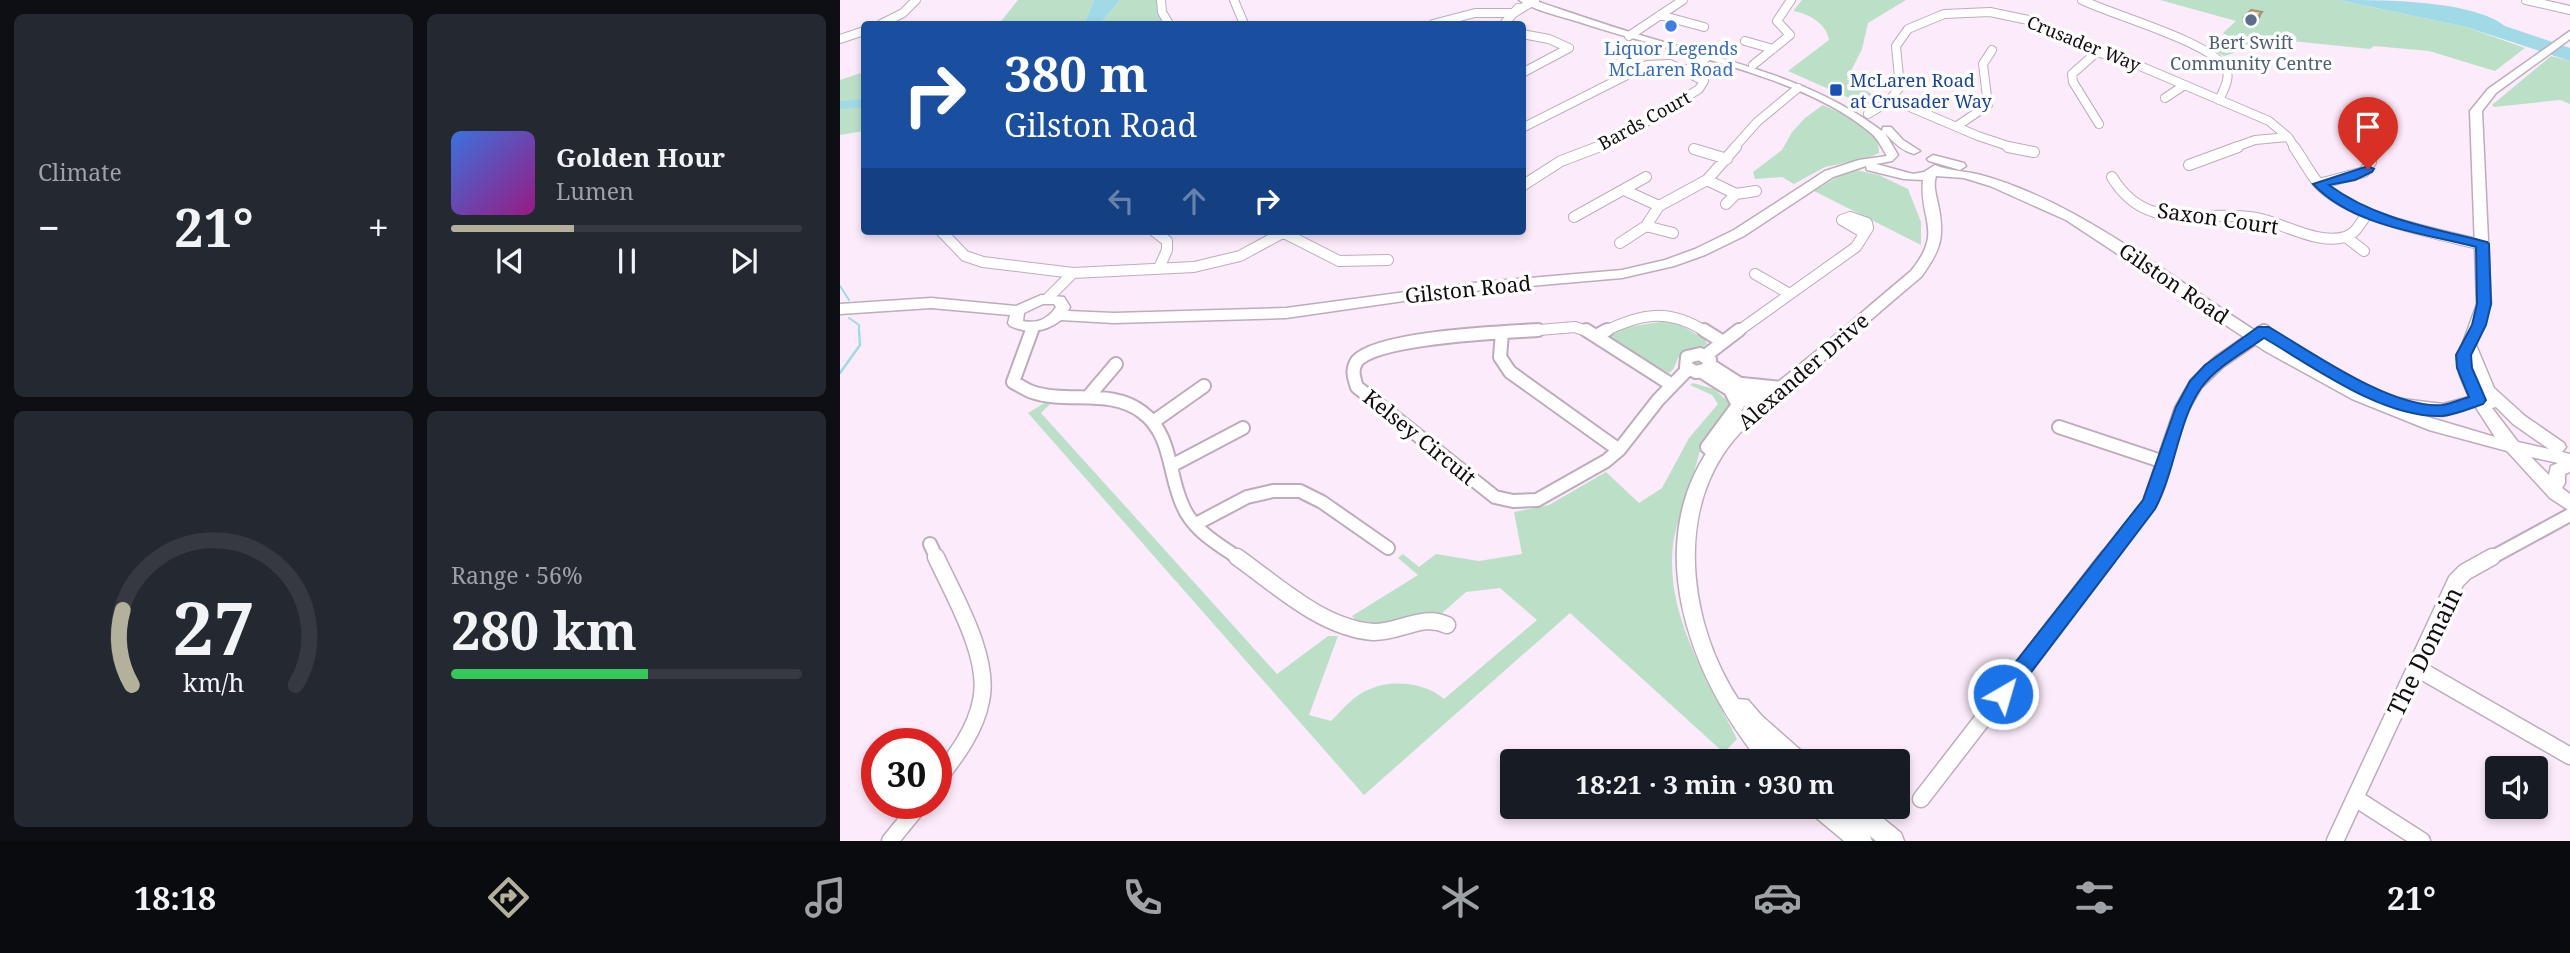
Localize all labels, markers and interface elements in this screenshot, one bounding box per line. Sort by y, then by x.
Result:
street label: Crusader Way [2024,9,2145,77]
marker: Bert Swift Community Centre [2243,12,2259,28]
marker: Liquor Legends McLaren Road [1663,18,1679,34]
place label: Bert Swift Community Centre [2170,30,2332,75]
place label: Liquor Legends McLaren Road [1604,36,1738,81]
text: 380 m [1004,40,1148,106]
icon: right [889,49,980,140]
place label: McLaren Road at Crusader Way [1850,68,1993,113]
marker: McLaren Road at Crusader Way [1828,82,1844,98]
street label: Bards Court [1594,85,1694,155]
pin [2338,97,2398,169]
text: Gilston Road [1004,103,1197,146]
icon: arrive [2349,108,2387,146]
text: Golden Hour [556,139,725,175]
text: Climate [38,156,122,188]
text: Lumen [556,175,634,207]
icon: left [1102,182,1140,220]
icon: ahead [1175,182,1213,220]
icon: right [1248,182,1286,220]
text: 21° [174,191,254,262]
street label: Saxon Court [2156,196,2280,240]
text: − [38,201,60,253]
text: + [368,201,389,253]
street label: Gilston Road [2114,236,2234,330]
icon: previous [491,242,529,280]
icon: pause [608,242,646,280]
icon: next [725,242,763,280]
street label: Gilston Road [1403,268,1533,310]
street label: Alexander Drive [1732,306,1874,436]
street label: Kelsey Circuit [1358,383,1482,491]
text: Range · 56% [451,559,583,591]
text: 27 [172,577,255,676]
street label: The Domain [2379,581,2469,721]
text: 280 km [451,594,637,665]
position arrow [1966,657,2040,731]
text: km/h [183,665,244,699]
speed limit sign: 30 [861,728,952,819]
map controls [2485,756,2548,819]
button: sound [2485,756,2548,819]
text: 18:21 · 3 min · 930 m [1575,766,1835,802]
icon: directions [484,873,533,922]
icon: music [801,873,850,922]
icon: phone [1118,873,1167,922]
icon: climate [1436,873,1485,922]
icon: car [1753,873,1802,922]
icon: filters [2070,873,2119,922]
text: 18:18 [134,876,216,919]
text: 21° [2387,876,2436,919]

